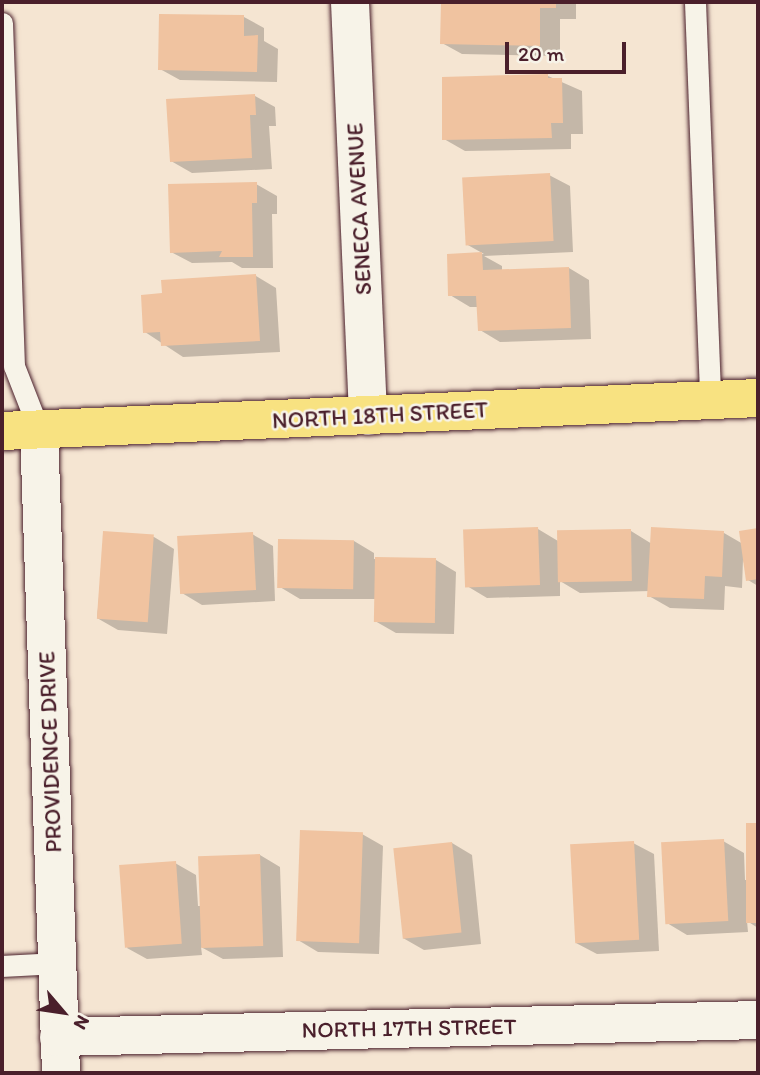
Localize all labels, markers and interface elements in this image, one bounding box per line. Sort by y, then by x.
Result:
scale bar [508,28,629,72]
text: 20 m [518,41,564,66]
street label: SENECA AVENUE [341,122,377,296]
street label: NORTH 18TH STREET [271,396,489,434]
street label: PROVIDENCE DRIVE [33,649,67,855]
north arrow [28,977,98,1047]
text: N [69,1011,95,1034]
street label: NORTH 17TH STREET [301,1012,517,1044]

